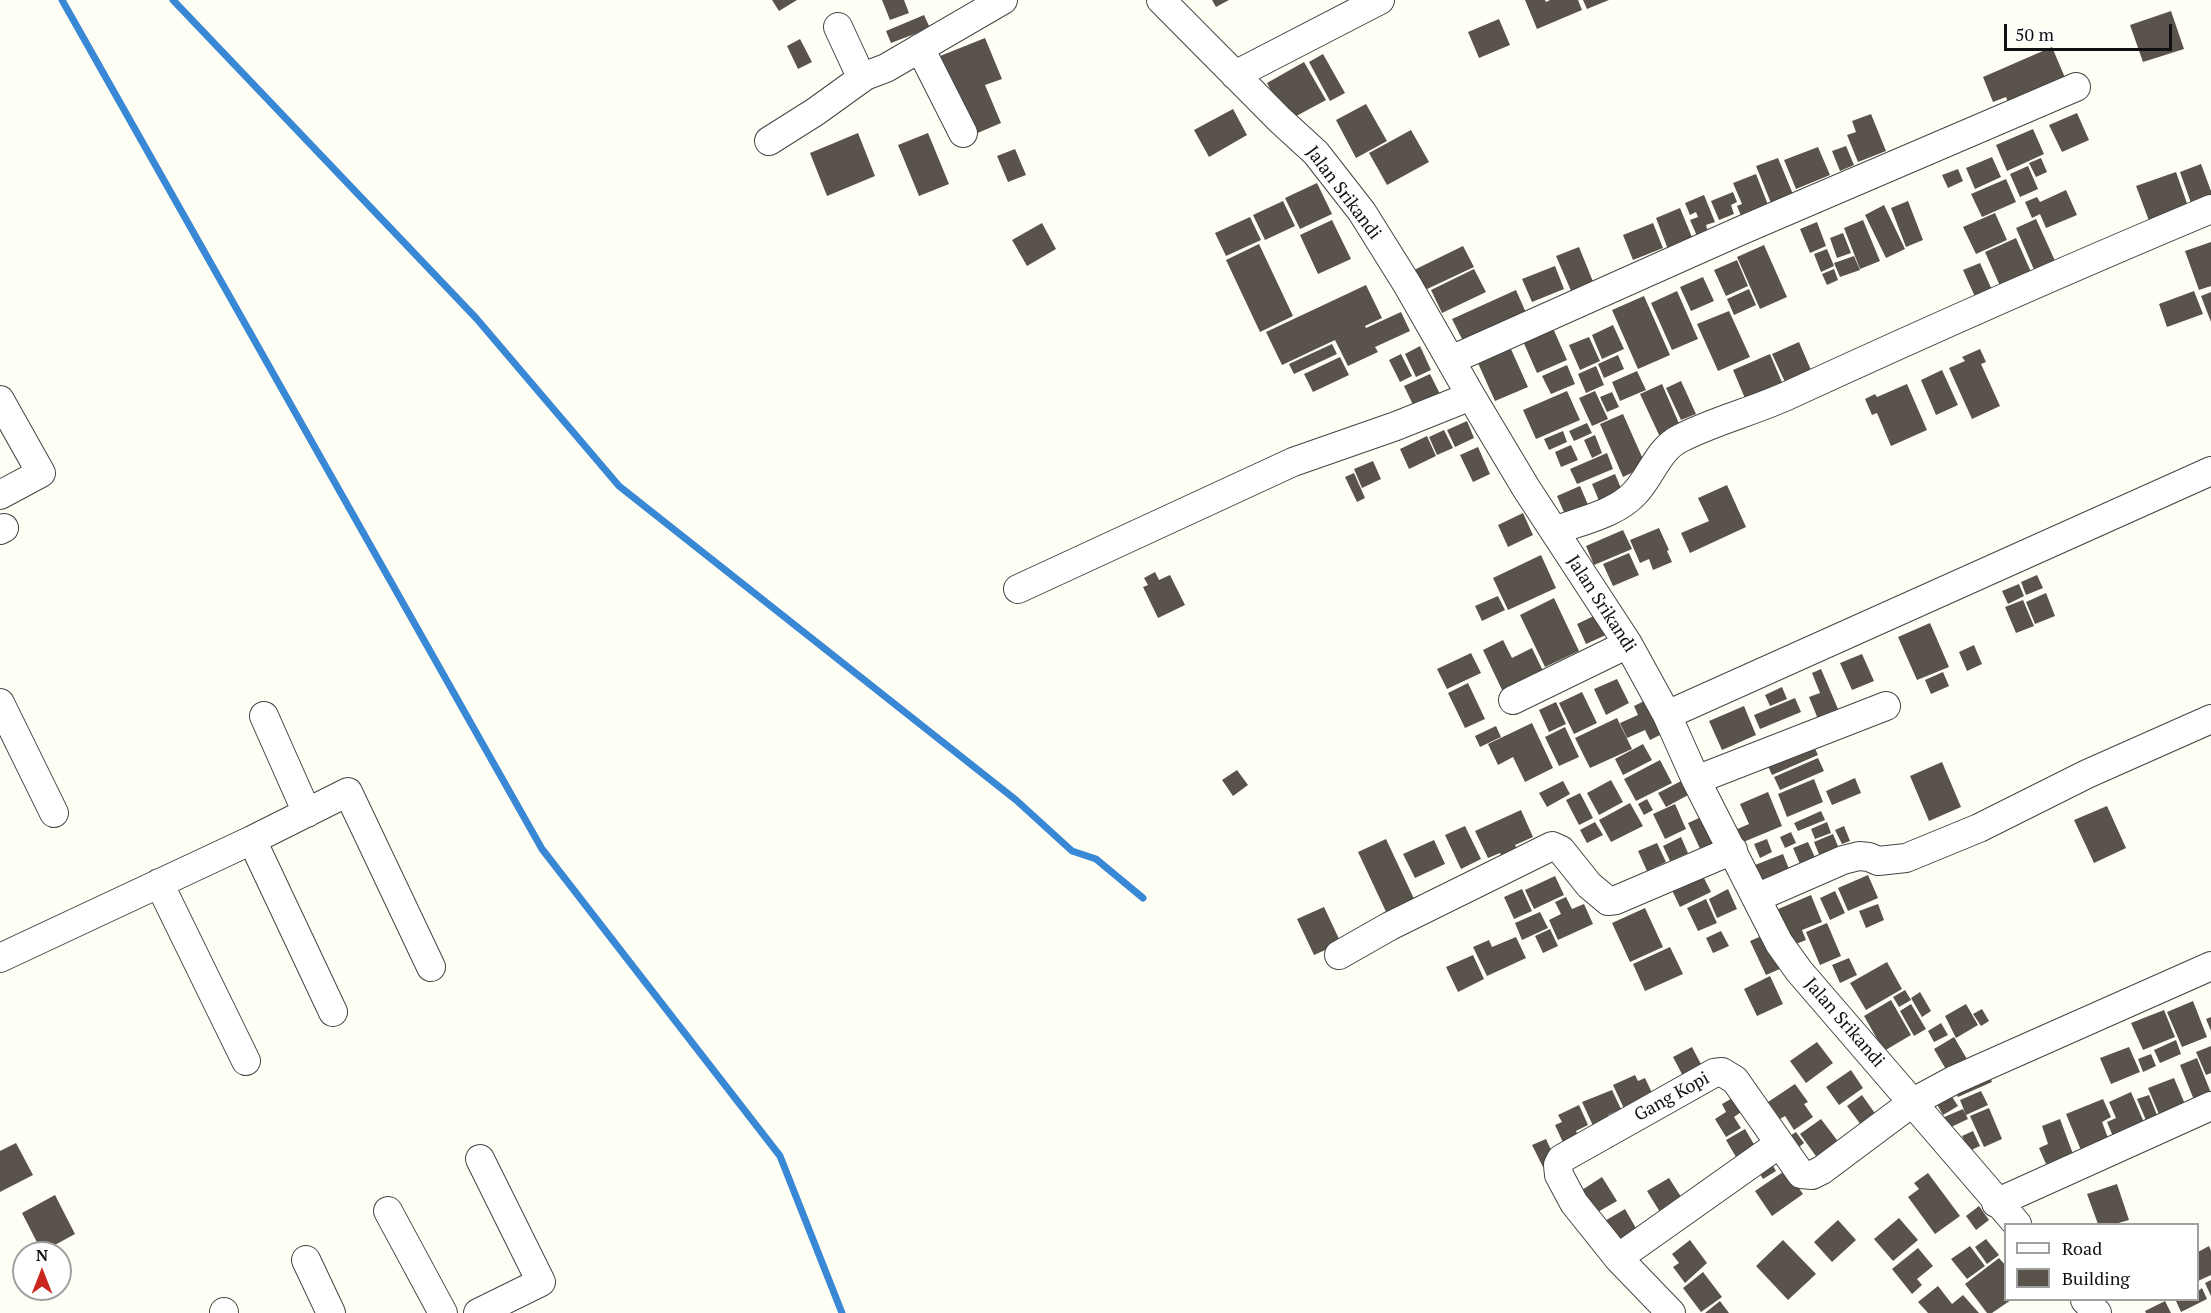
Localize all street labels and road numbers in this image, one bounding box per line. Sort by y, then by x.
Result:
street label: Jalan Srikandi [1301,142,1385,244]
street label: Jalan Srikandi [1562,551,1640,657]
street label: Jalan Srikandi [1799,974,1889,1072]
street label: Gang Kopi [1631,1068,1713,1126]

